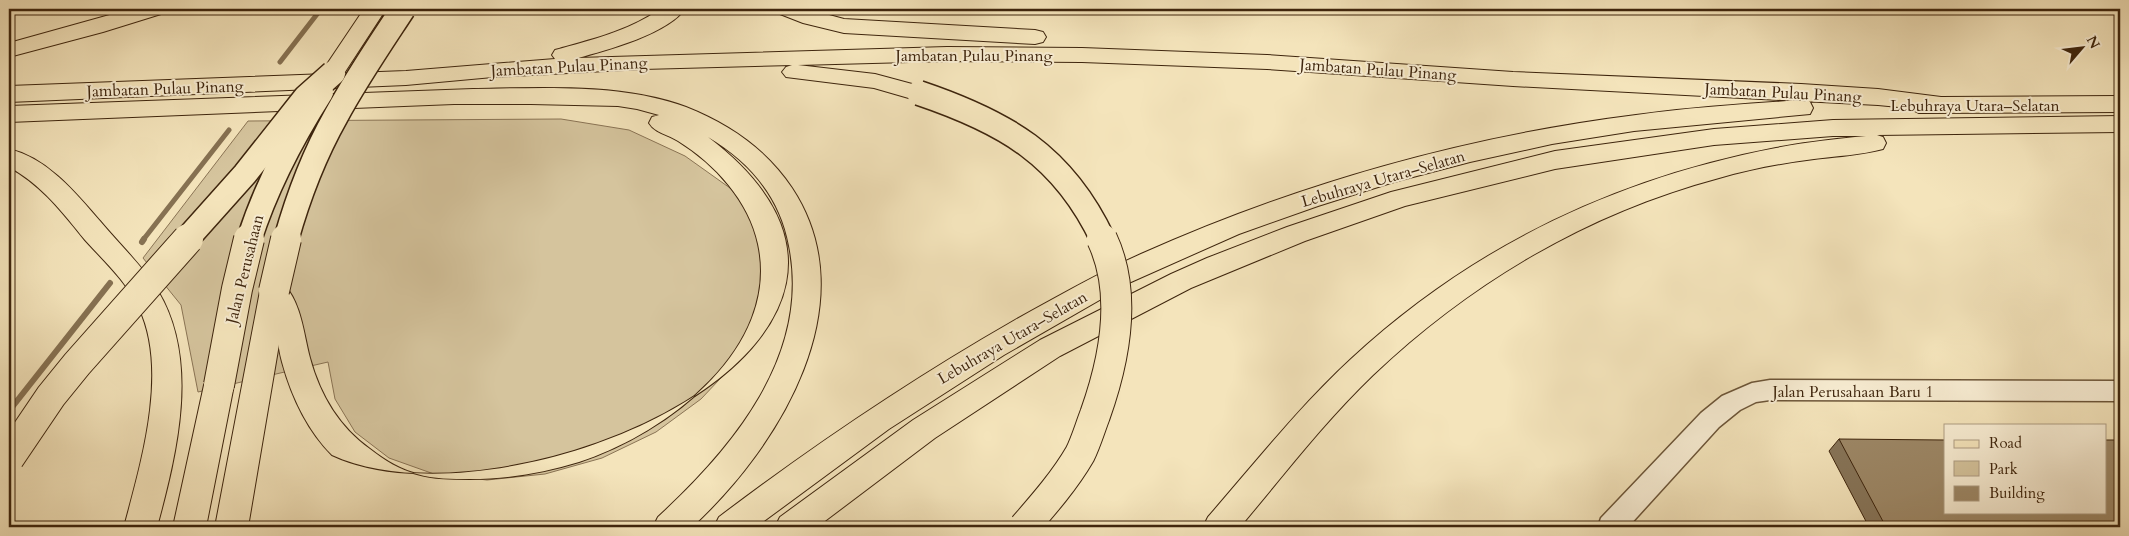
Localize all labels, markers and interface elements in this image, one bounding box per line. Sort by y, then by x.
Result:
north arrow [2056,22,2106,72]
text: N [2082,32,2104,52]
street label: Jambatan Pulau Pinang [893,45,1053,67]
street label: Jambatan Pulau Pinang [488,52,648,82]
street label: Jambatan Pulau Pinang [1297,53,1457,86]
street label: Jambatan Pulau Pinang [84,75,244,103]
street label: Jambatan Pulau Pinang [1702,78,1862,108]
street label: Lebuhraya Utara–Selatan [1890,95,2060,117]
street label: Lebuhraya Utara–Selatan [1299,145,1468,213]
street label: Jalan Perusahaan [220,212,269,328]
street label: Lebuhraya Utara–Selatan [934,286,1091,390]
street label: Jalan Perusahaan Baru 1 [1770,381,1934,403]
legend [1944,424,2106,514]
text: Road [1989,433,2022,453]
text: Park [1989,459,2018,479]
text: Building [1989,483,2045,503]

